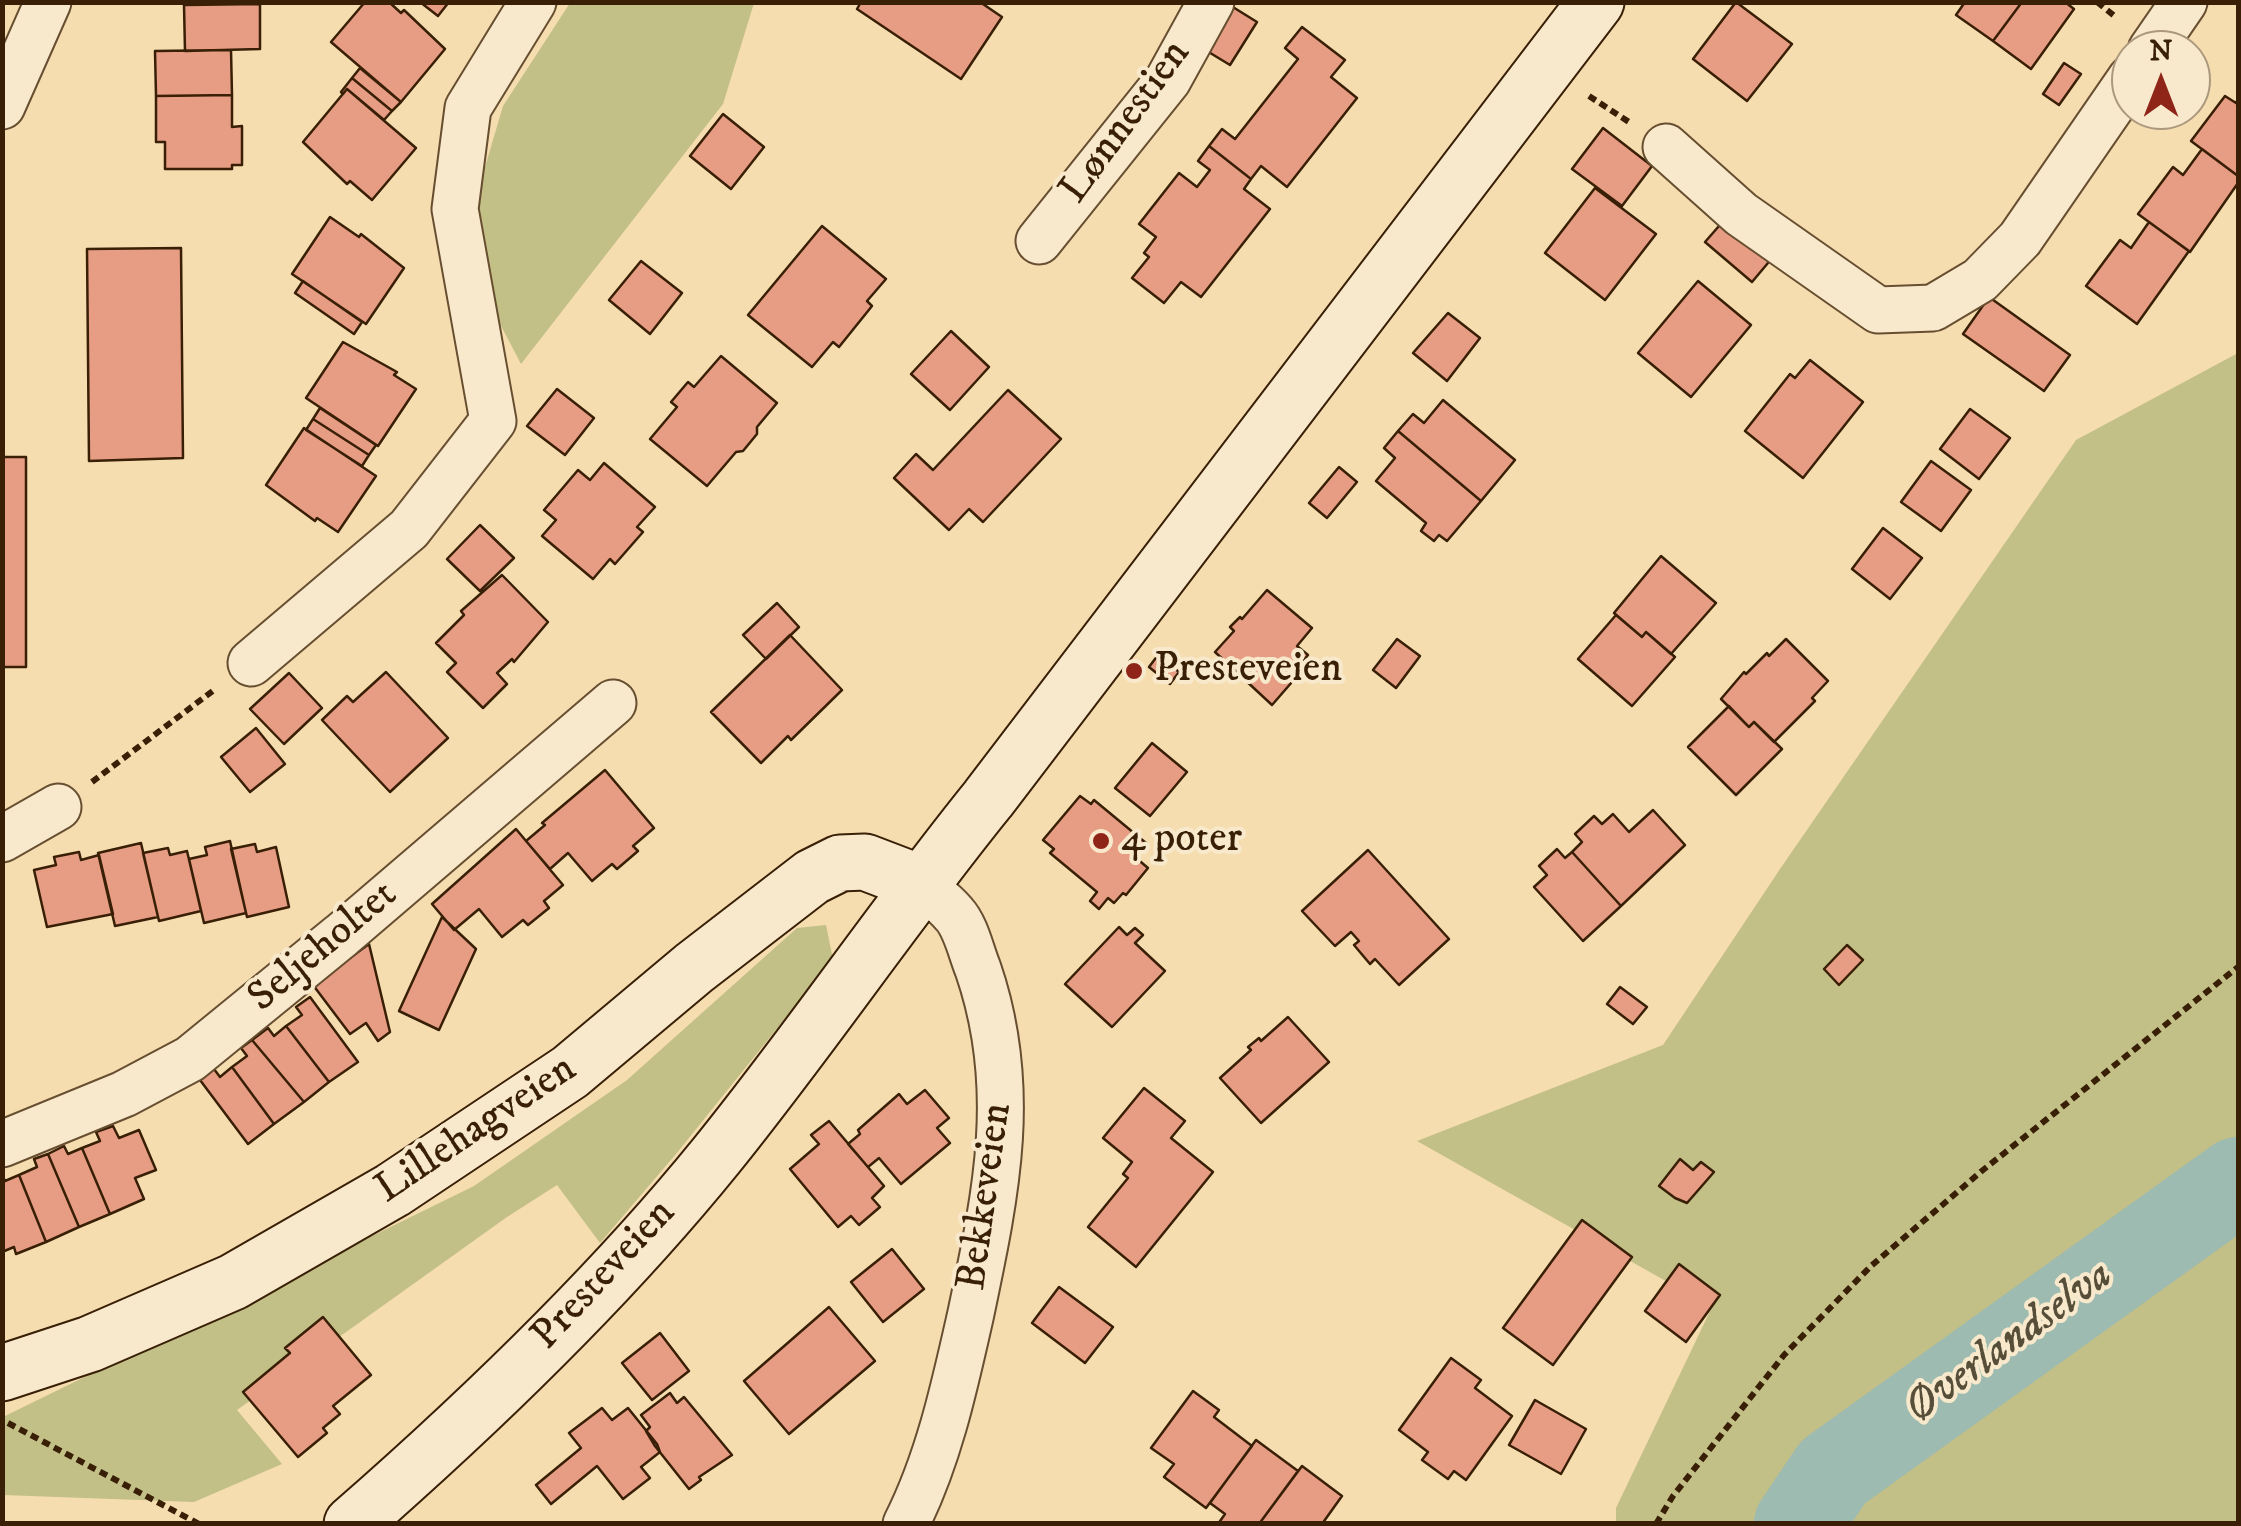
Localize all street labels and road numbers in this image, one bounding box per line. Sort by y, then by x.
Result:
street label: Lønnestien [1051,32,1203,214]
street label: Seljeholtet [239,871,409,1025]
street label: Lillehagveien [367,1046,587,1216]
street label: Bekkeveien [949,1100,1025,1294]
street label: Presteveien [522,1190,688,1362]

